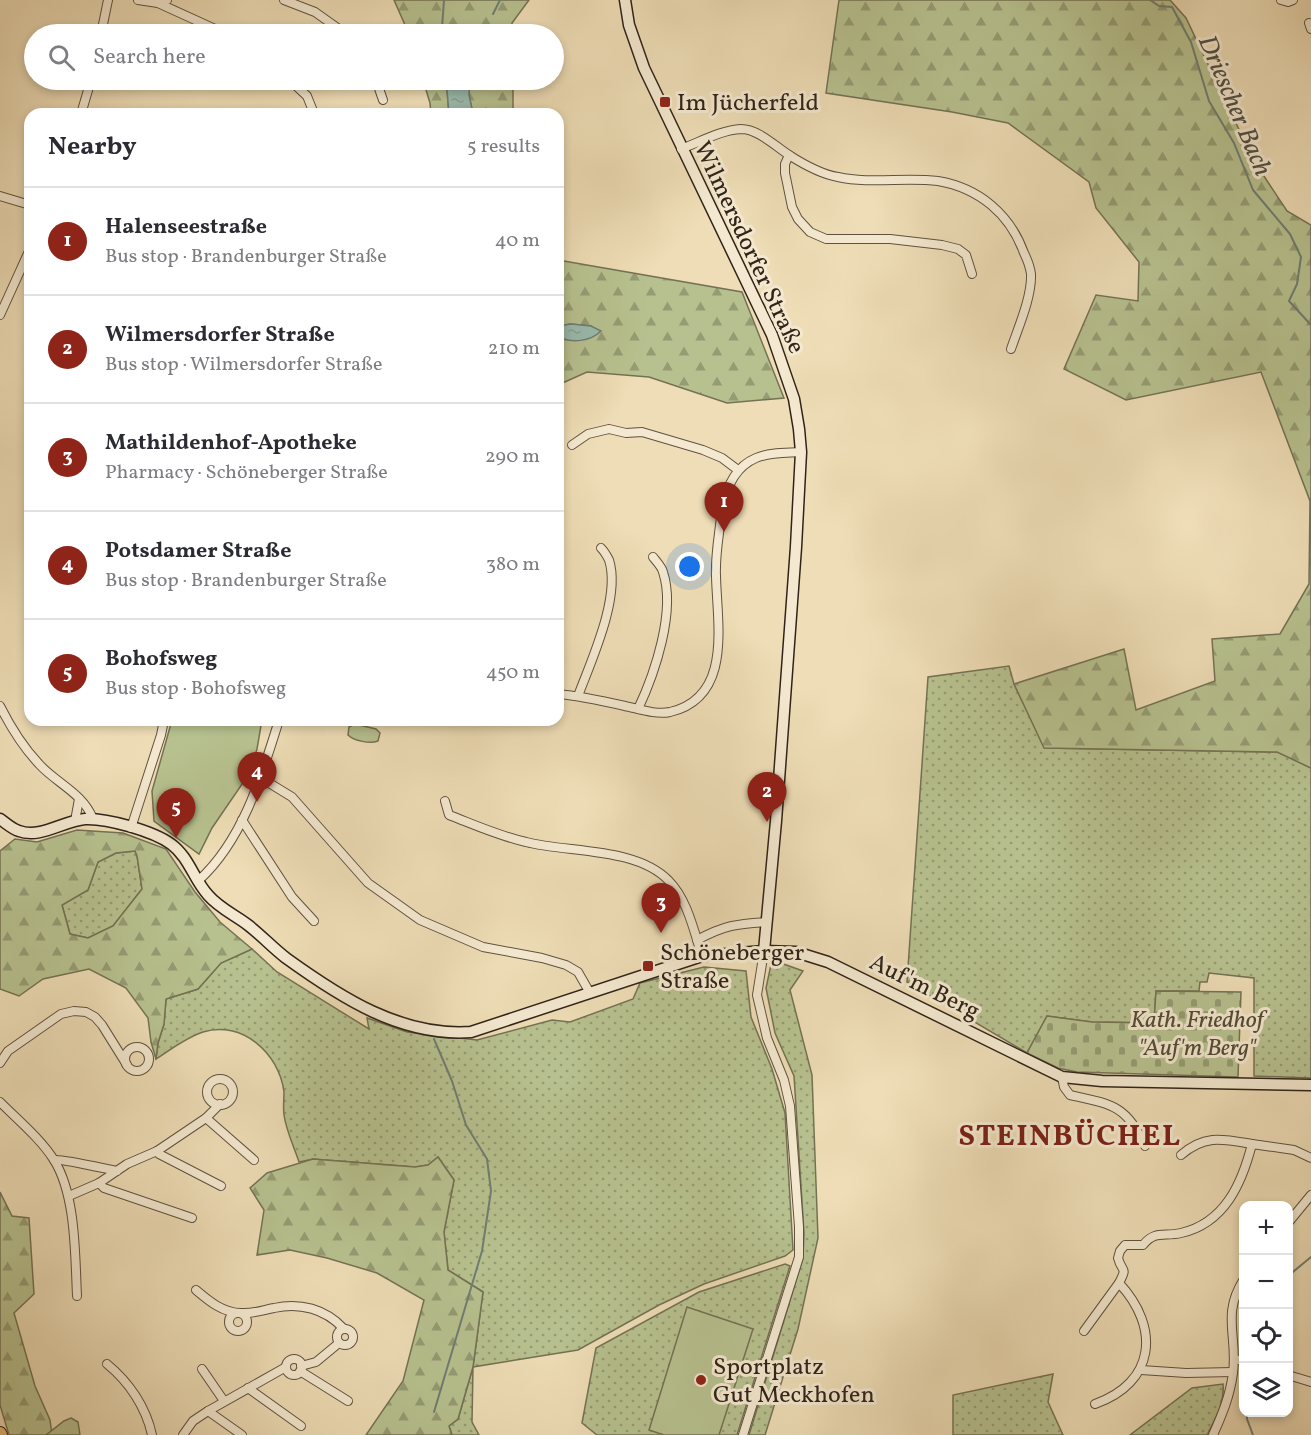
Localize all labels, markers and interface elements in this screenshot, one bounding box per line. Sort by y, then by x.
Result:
search box [24,24,564,90]
water label: Driescher Bach [1188,30,1280,182]
icon: search [45,41,78,74]
text: Search here [93,42,206,73]
place label: Im Jücherfeld [677,87,819,121]
marker: Im Jücherfeld [658,95,672,109]
text: Nearby [48,129,137,165]
text: 5 results [467,133,540,161]
street label: Wilmersdorfer Straße [684,136,812,360]
text: Halenseestraße [105,212,267,243]
text: 1 [63,227,72,255]
text: 40 m [495,227,540,255]
text: Bus stop · Brandenburger Straße [105,243,387,271]
text: Wilmersdorfer Straße [105,320,335,351]
text: 2 [62,335,73,363]
text: 210 m [488,335,540,363]
text: Bus stop · Wilmersdorfer Straße [105,351,383,379]
text: Mathildenhof-Apotheke [105,428,357,459]
text: 3 [62,443,73,471]
text: 290 m [485,443,540,471]
text: Pharmacy · Schöneberger Straße [105,459,388,487]
pin: 1 [704,482,744,532]
text: Potsdamer Straße [105,536,291,567]
text: 4 [61,551,74,579]
text: 380 m [486,551,540,579]
your location [675,552,704,581]
text: Bus stop · Brandenburger Straße [105,567,387,595]
text: Bohofsweg [105,644,217,675]
text: 5 [63,659,72,687]
text: 450 m [486,659,540,687]
text: Bus stop · Bohofsweg [105,675,286,703]
pin: 4 [238,752,276,802]
pin: 2 [748,772,786,822]
pin: 5 [156,788,195,838]
pin: 3 [642,884,680,933]
place label: Schöneberger Straße [660,937,804,999]
street label: Auf'm Berg [863,946,985,1029]
marker: Schöneberger Straße [641,959,655,973]
park label: Kath. Friedhof "Auf'm Berg" [1130,1004,1269,1066]
district label: STEINBÜCHEL [958,1116,1182,1158]
map controls [1239,1201,1293,1417]
button: + [1239,1201,1293,1255]
button: − [1239,1255,1293,1309]
button: locate [1239,1309,1293,1363]
place label: Sportplatz Gut Meckhofen [713,1351,875,1413]
button: layers [1239,1363,1293,1417]
marker: Sportplatz Gut Meckhofen [694,1373,708,1387]

